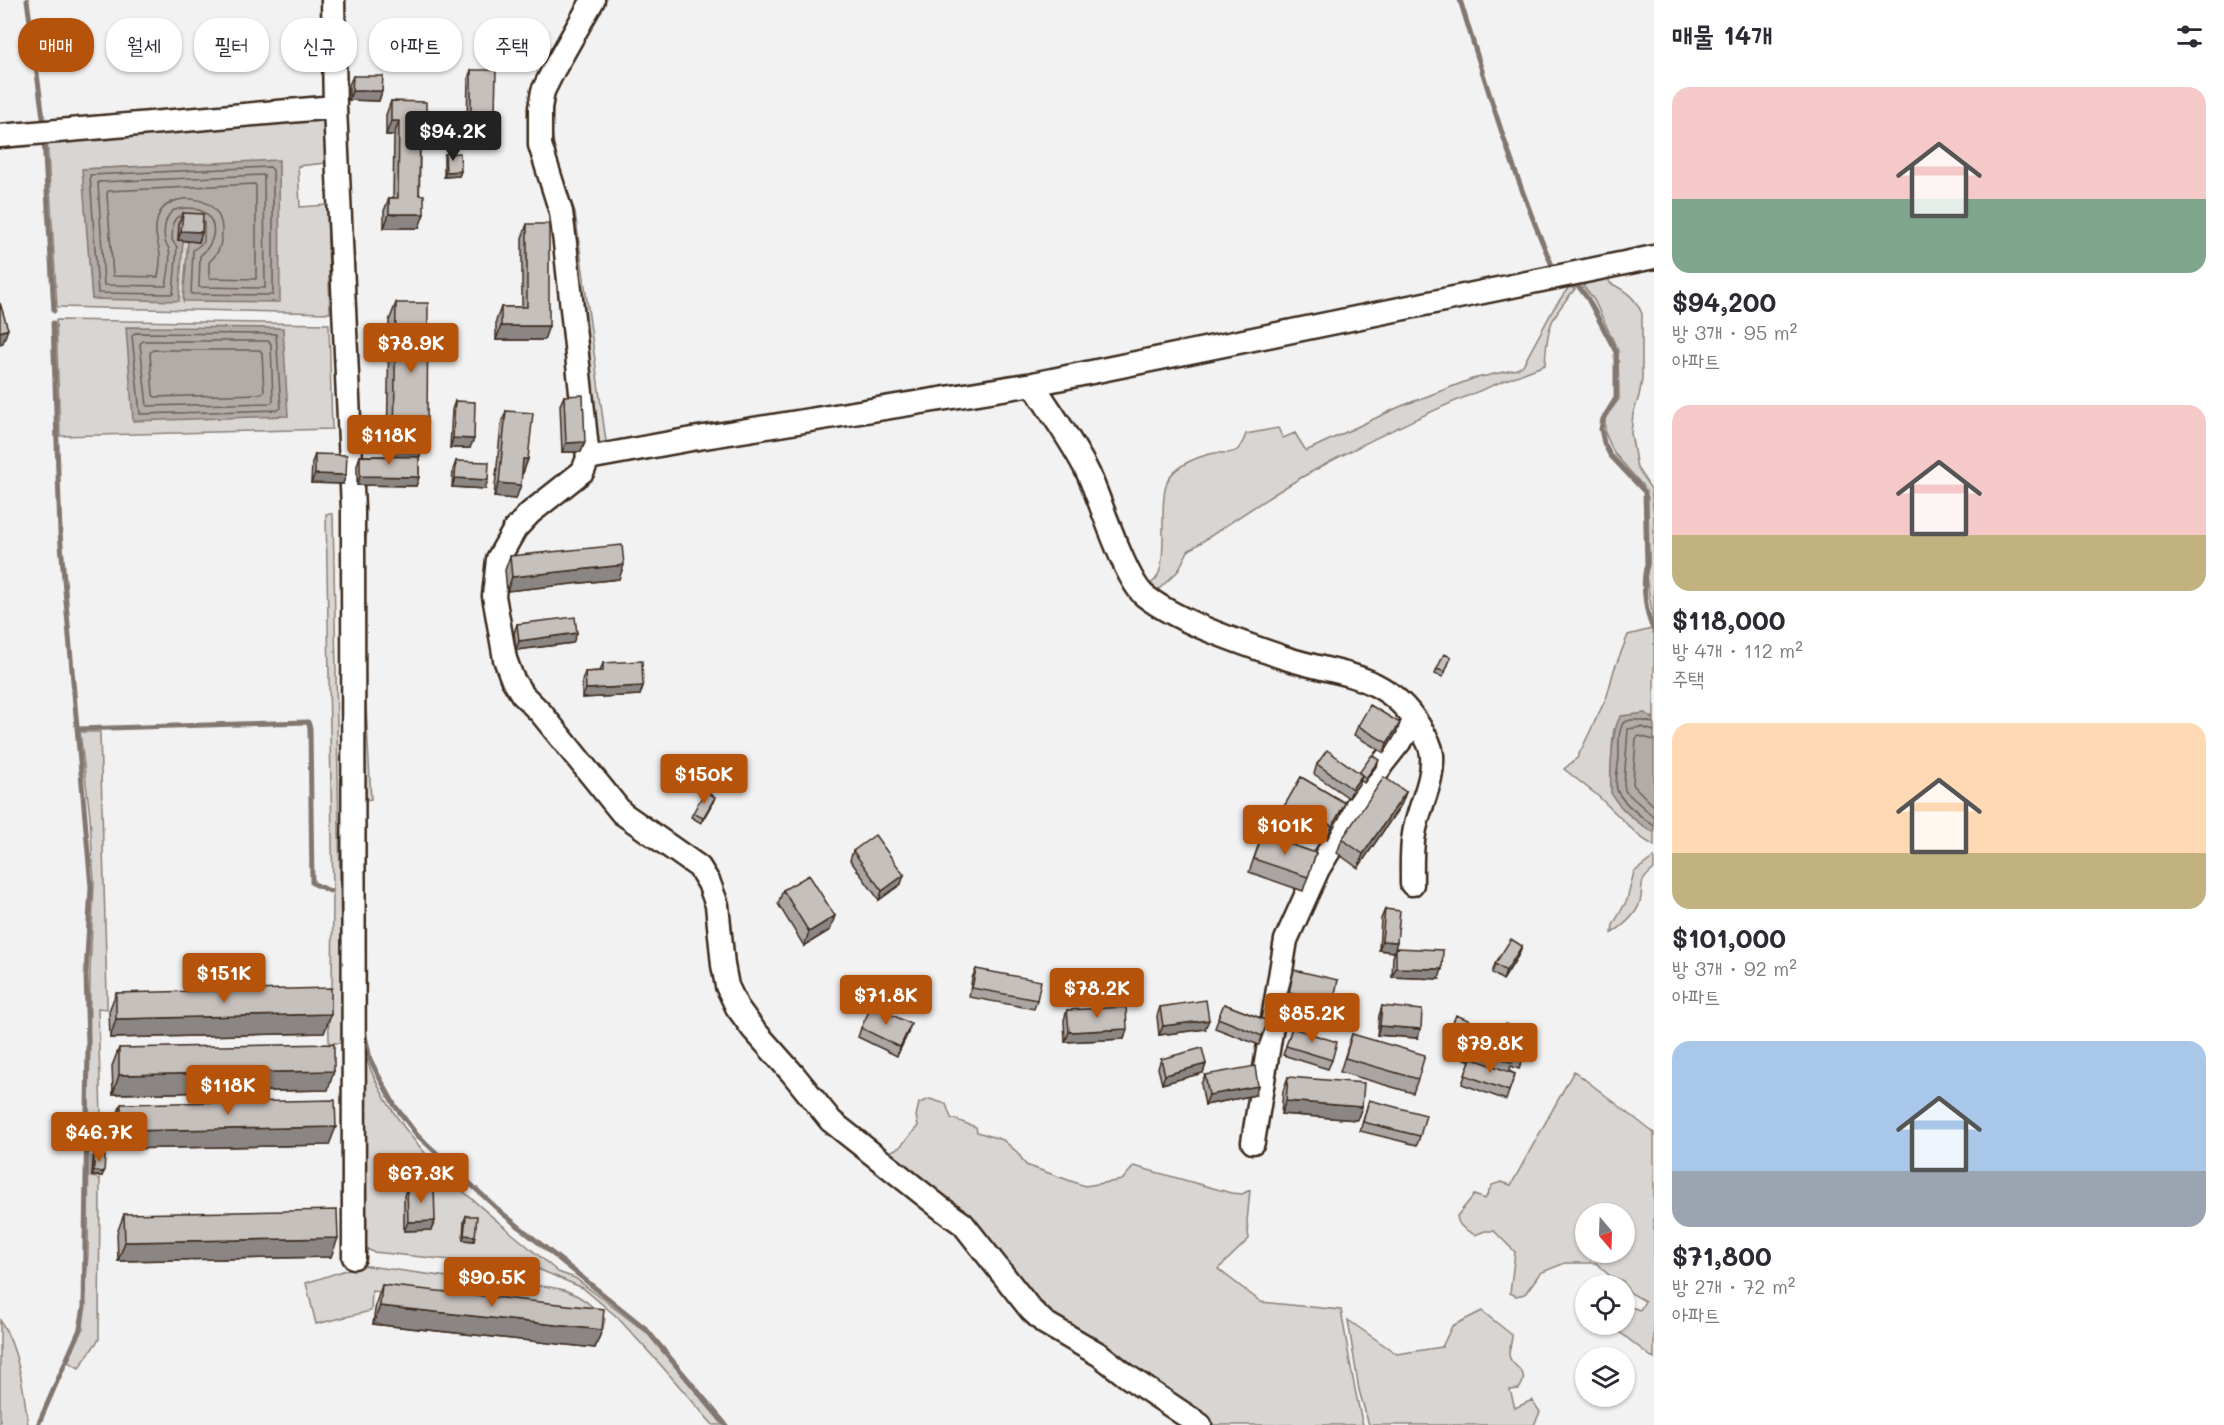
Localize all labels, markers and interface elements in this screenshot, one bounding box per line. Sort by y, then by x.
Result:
chip: 매매 [18,18,94,72]
chip: 월세 [106,18,182,72]
chip: 필터 [194,18,269,72]
chip: 신규 [281,18,357,72]
chip: 아파트 [369,18,462,72]
chip: 주택 [474,18,550,72]
text: 매물 14개 [1672,18,1772,52]
icon: filters [2173,20,2206,53]
pin: $94.2K [404,111,502,162]
text: $94.2K [419,117,487,143]
icon: home [1885,126,1993,234]
text: $94,200 [1672,285,1776,319]
text: 방 3개 · 95 m² [1672,319,1797,345]
pin: $78.9K [362,323,460,374]
text: $78.9K [377,329,445,355]
text: 아파트 [1672,347,1720,373]
pin: $118K [347,415,431,466]
text: $118K [361,421,417,447]
icon: home [1885,444,1993,552]
text: $118,000 [1672,603,1785,637]
text: 방 4개 · 112 m² [1672,637,1803,663]
text: 주택 [1672,665,1704,691]
pin: $150K [662,754,746,805]
text: $150K [675,760,733,786]
icon: home [1885,762,1993,870]
pin: $101K [1243,805,1327,856]
text: $101K [1257,811,1313,837]
text: $101,000 [1672,921,1786,955]
pin: $151K [182,953,266,1004]
text: 방 3개 · 92 m² [1672,955,1797,981]
text: $151K [197,959,251,985]
pin: $78.2K [1048,968,1146,1019]
text: $78.2K [1064,974,1130,1000]
pin: $71.8K [837,975,935,1026]
text: $71.8K [854,981,918,1007]
text: 아파트 [1672,983,1720,1009]
pin: $85.2K [1263,993,1361,1044]
text: $85.2K [1279,999,1345,1025]
pin: $79.8K [1441,1023,1539,1074]
text: $79.8K [1456,1029,1524,1055]
pin: $118K [186,1065,270,1116]
text: $118K [200,1071,256,1097]
icon: home [1885,1080,1993,1188]
pin: $46.7K [50,1112,148,1163]
text: $46.7K [65,1118,133,1144]
pin: $67.3K [372,1153,470,1204]
text: $67.3K [388,1159,454,1185]
north arrow [1575,1203,1635,1263]
map controls [1575,1203,1635,1407]
text: $71,800 [1672,1239,1772,1273]
pin: $90.5K [443,1257,541,1308]
text: $90.5K [458,1263,526,1289]
text: 방 2개 · 72 m² [1672,1273,1795,1299]
button: locate [1575,1275,1635,1335]
text: 아파트 [1672,1301,1720,1327]
button: layers [1575,1347,1635,1407]

